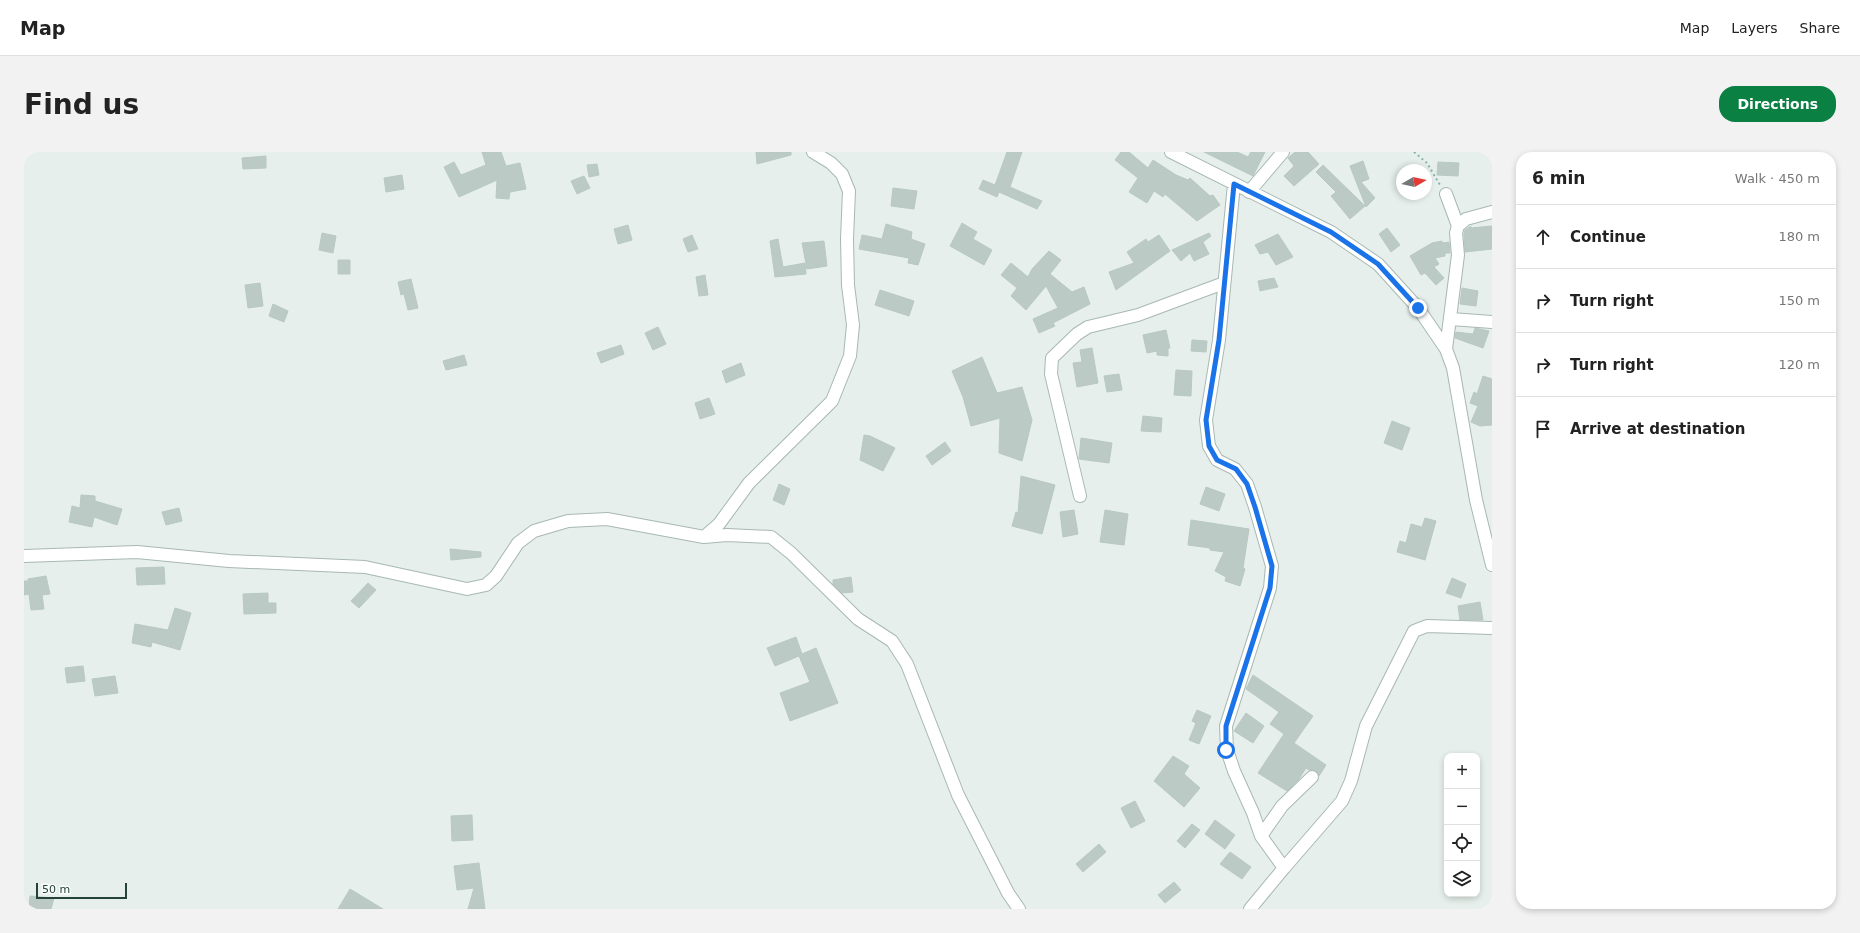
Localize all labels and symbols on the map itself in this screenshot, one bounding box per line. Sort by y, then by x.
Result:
north arrow [1396,164,1432,200]
route end [1409,299,1427,317]
route start [1217,741,1235,759]
scale bar [36,881,127,900]

